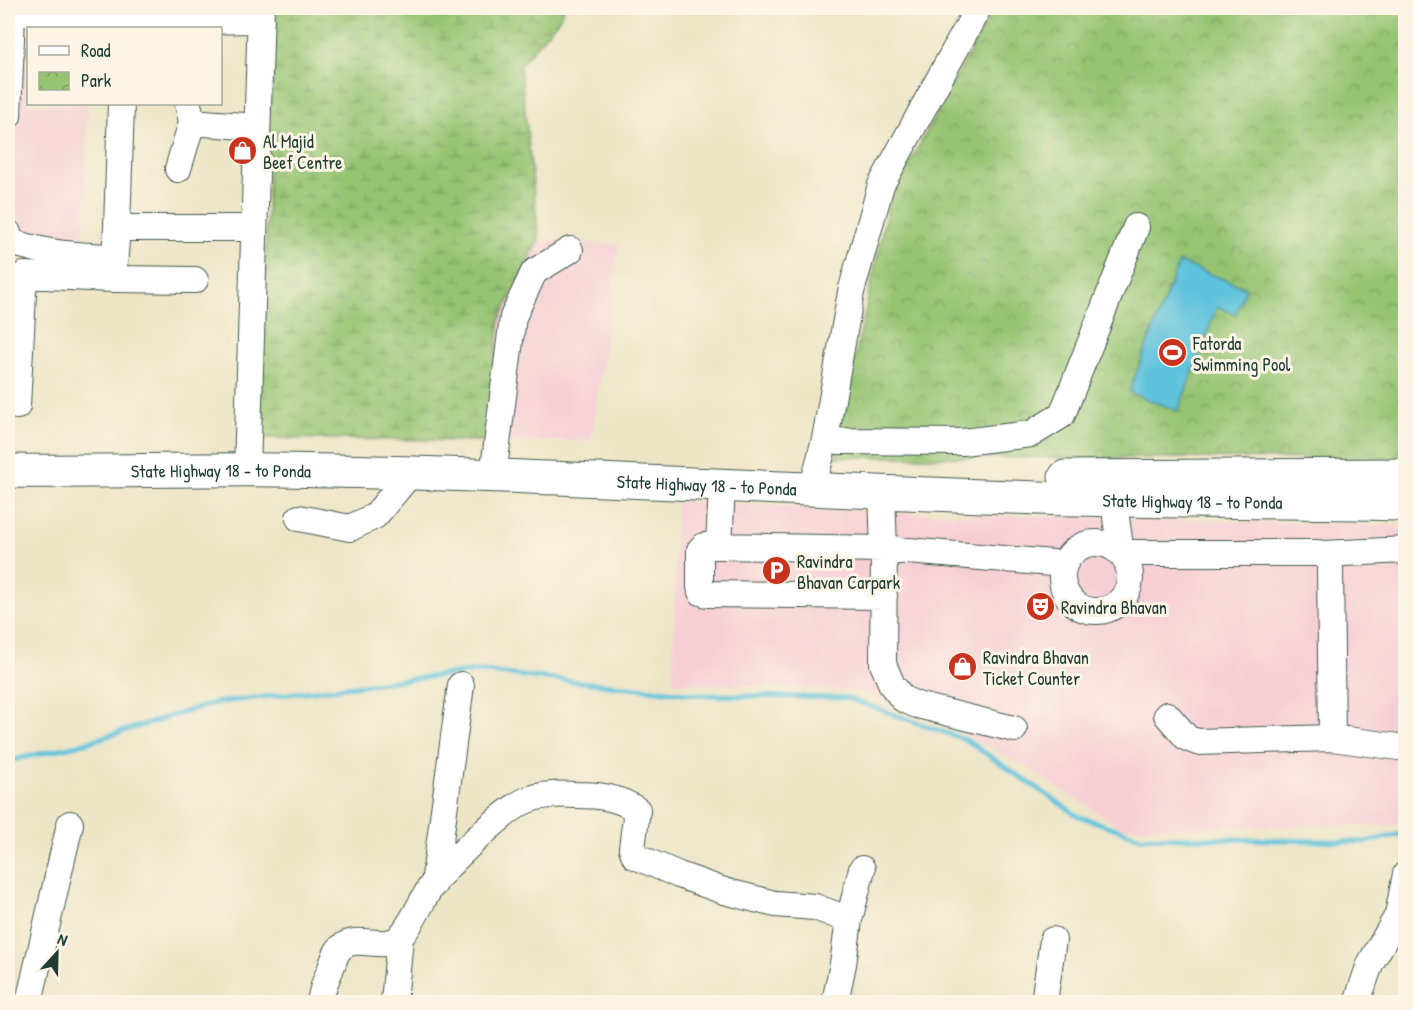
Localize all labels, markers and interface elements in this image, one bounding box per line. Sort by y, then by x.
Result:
legend [27,27,222,105]
text: Road [81,38,111,63]
text: Park [81,68,112,93]
place label: Al Majid Beef Centre [263,129,343,175]
shop icon: Al Majid Beef Centre [226,135,258,167]
place label: Fatorda Swimming Pool [1192,331,1291,377]
sports icon: Fatorda Swimming Pool [1156,337,1188,369]
street label: State Highway 18 - to Ponda [131,457,311,483]
street label: State Highway 18 - to Ponda [616,468,797,501]
street label: State Highway 18 - to Ponda [1102,487,1283,514]
place label: Ravindra Bhavan Carpark [797,549,901,595]
parking icon: Ravindra Bhavan Carpark [760,555,792,587]
theatre icon: Ravindra Bhavan [1024,591,1056,623]
place label: Ravindra Bhavan [1061,595,1167,620]
place label: Ravindra Bhavan Ticket Counter [983,645,1089,691]
shop icon: Ravindra Bhavan Ticket Counter [946,651,978,683]
north arrow [27,923,87,983]
text: N [55,927,71,951]

